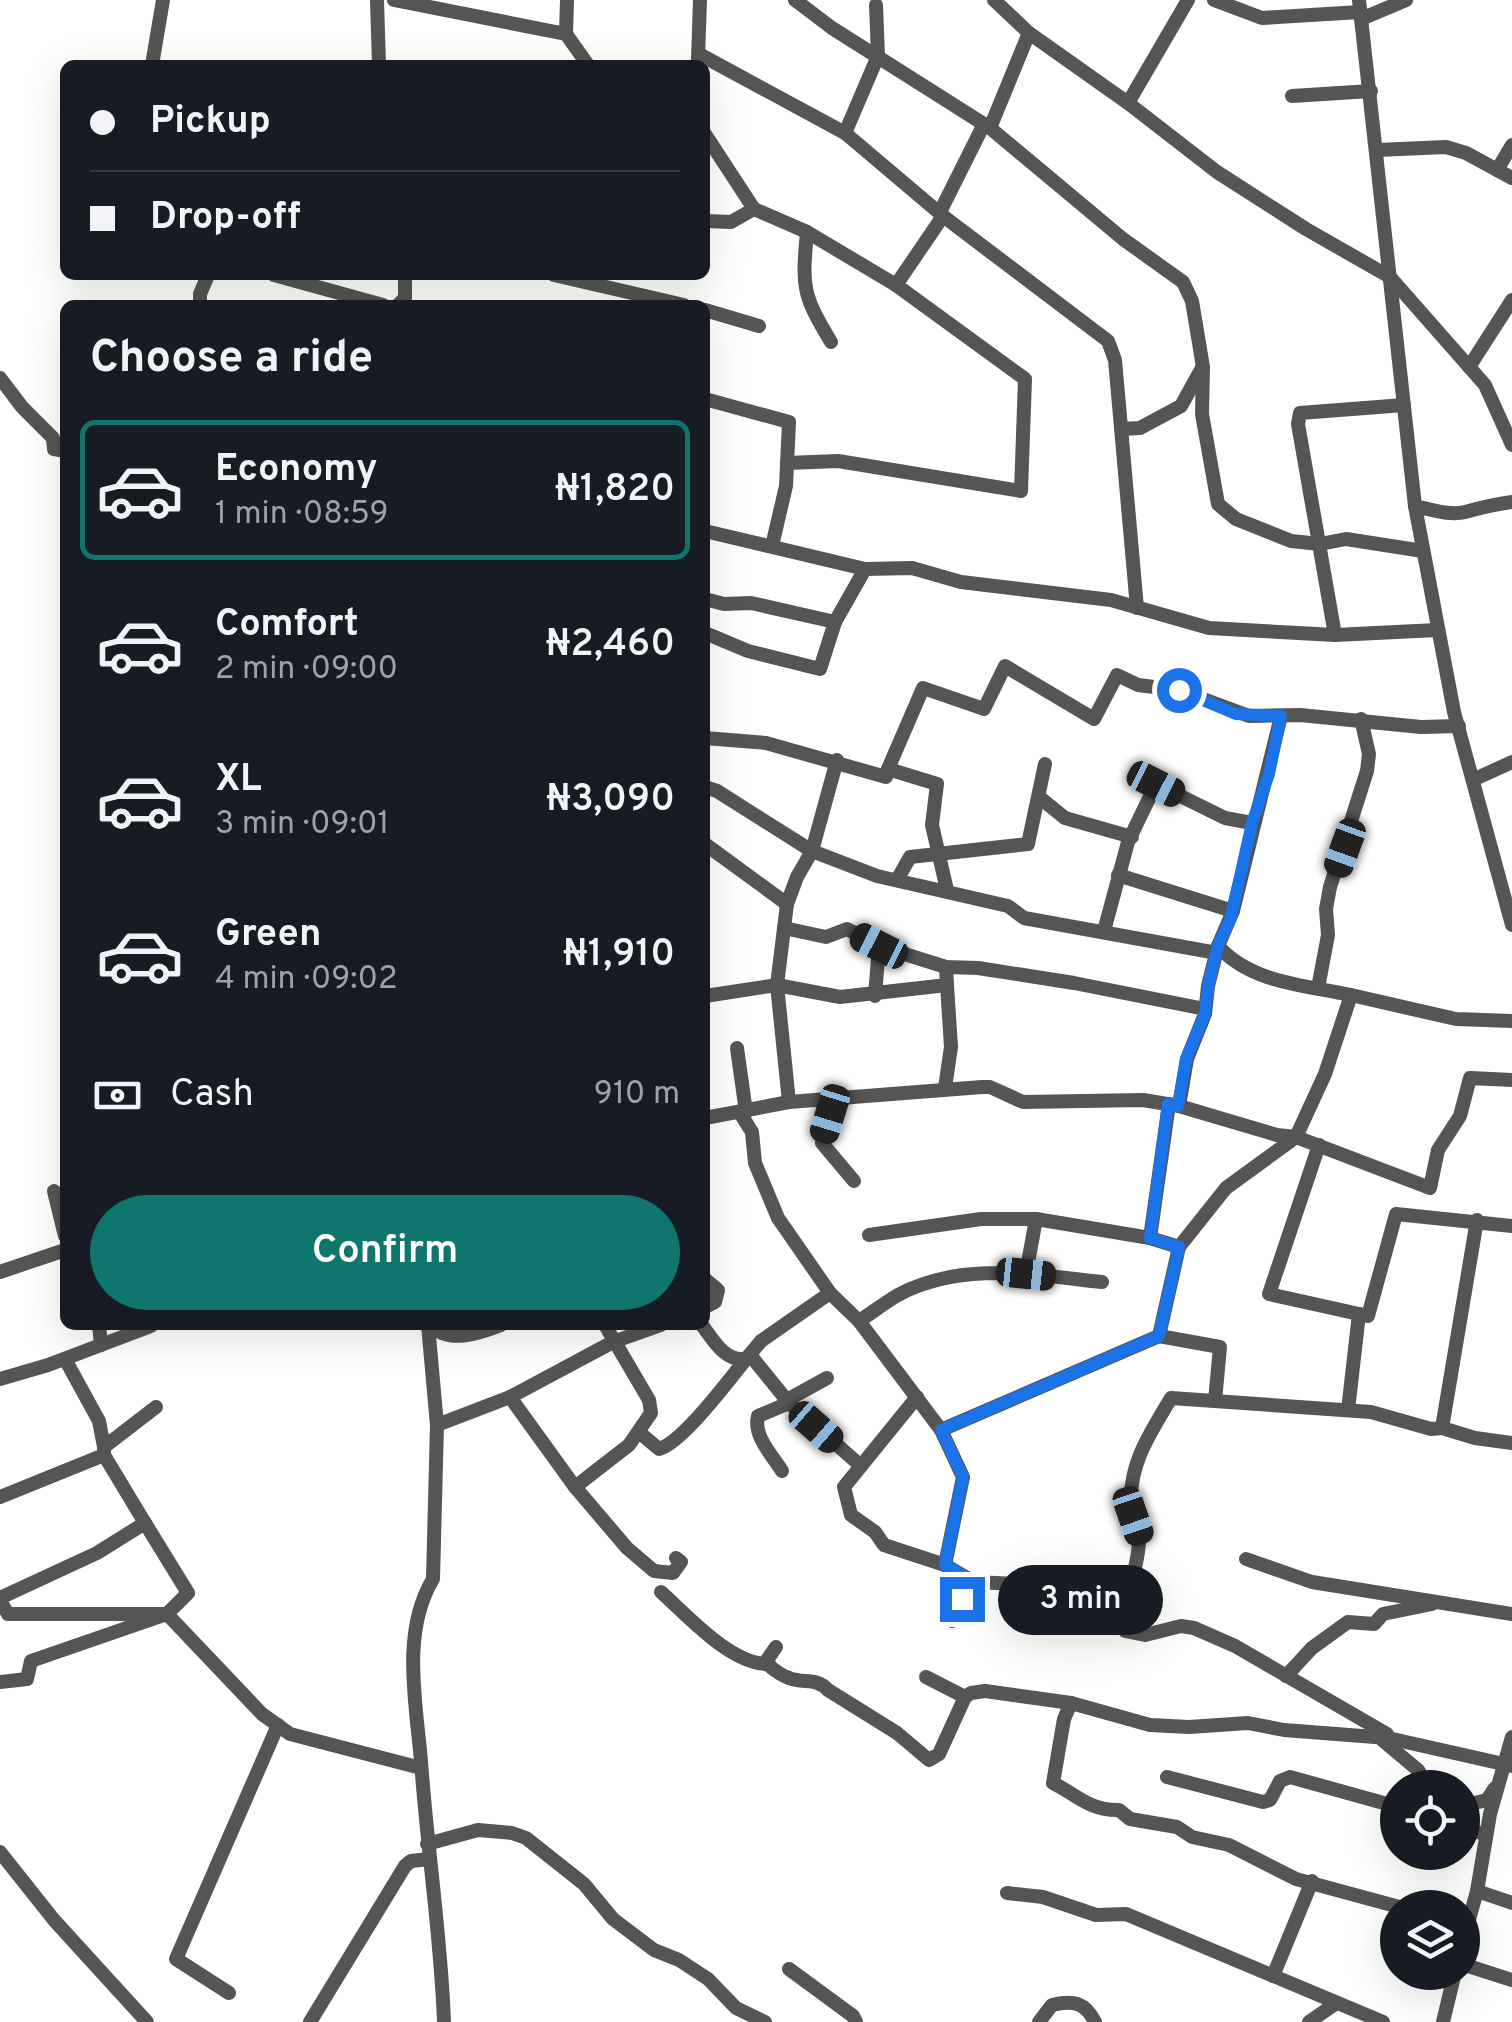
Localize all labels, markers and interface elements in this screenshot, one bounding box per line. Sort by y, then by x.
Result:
text: Pickup [150,98,271,147]
text: Drop-off [150,194,301,243]
text: Choose a ride [90,331,373,388]
icon: car [95,445,185,535]
text: Economy [215,446,377,495]
text: ₦1,820 [555,466,675,515]
text: 1 min · 08:59 [215,495,389,535]
icon: car [95,600,185,690]
text: Comfort [215,601,359,650]
text: ₦2,460 [545,621,675,670]
text: 2 min · 09:00 [215,650,398,690]
route start [1157,668,1202,713]
icon: car [95,755,185,845]
text: XL [215,756,262,805]
car [1122,757,1190,811]
text: ₦3,090 [546,776,675,825]
text: 3 min · 09:01 [215,805,389,845]
car [1321,815,1369,881]
icon: car [95,910,185,1000]
text: Green [215,911,321,960]
car [845,919,913,973]
text: ₦1,910 [563,931,675,980]
text: 4 min · 09:02 [215,960,398,1000]
icon: cash [90,1068,145,1123]
text: Cash [170,1071,254,1120]
text: 910 m [594,1075,680,1115]
car [807,1081,853,1147]
button: Confirm [90,1195,680,1310]
car [995,1256,1057,1292]
car [784,1396,848,1458]
car [1109,1483,1157,1549]
callout: 3 min [997,1564,1162,1634]
route end [940,1577,985,1622]
text: 3 min [1039,1580,1122,1620]
map controls [1380,1770,1480,1990]
button: locate [1380,1770,1480,1870]
button: layers [1380,1890,1480,1990]

